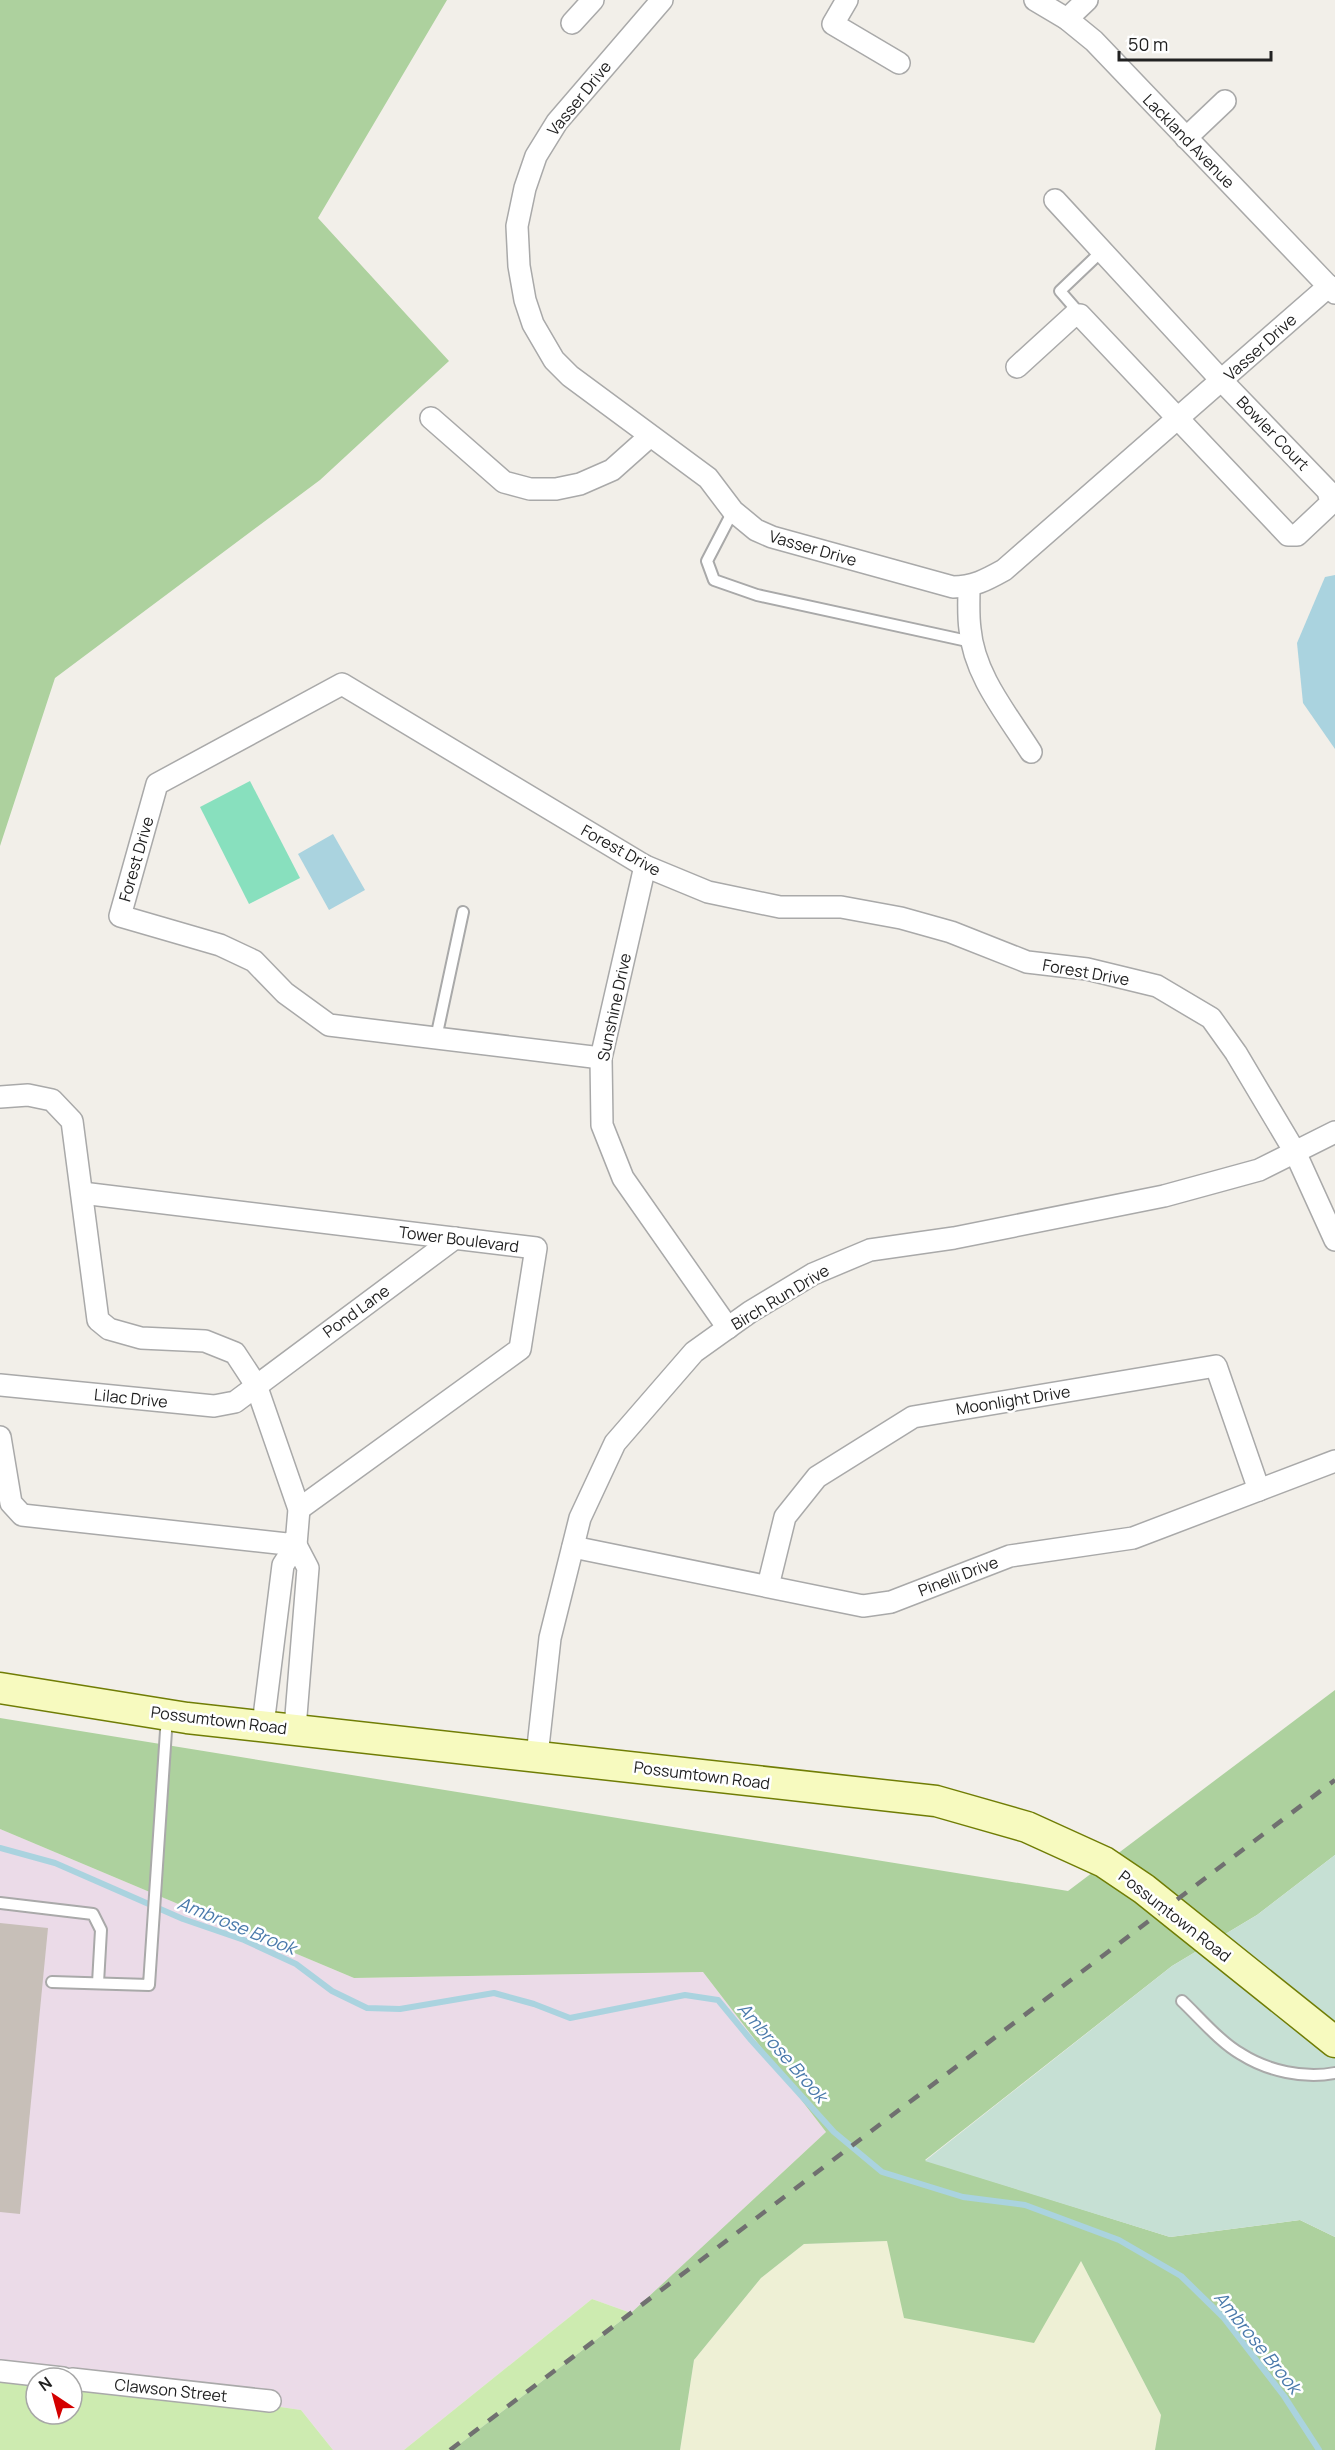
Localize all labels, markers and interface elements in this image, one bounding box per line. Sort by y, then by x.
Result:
scale bar [1119,24,1270,62]
text: 50 m [1128,32,1168,56]
street label: Vasser Drive [542,56,616,140]
street label: Lackland Avenue [1138,89,1240,193]
street label: Vasser Drive [1219,309,1301,385]
street label: Bowler Court [1232,391,1314,475]
street label: Vasser Drive [767,525,859,571]
street label: Forest Drive [113,814,159,904]
street label: Forest Drive [577,819,665,881]
street label: Sunshine Drive [592,951,636,1063]
street label: Forest Drive [1041,954,1131,990]
street label: Tower Boulevard [398,1221,520,1257]
street label: Birch Run Drive [727,1259,833,1335]
street label: Pond Lane [318,1279,394,1343]
street label: Moonlight Drive [954,1380,1072,1420]
street label: Lilac Drive [93,1383,169,1413]
street label: Pinelli Drive [915,1551,1001,1601]
street label: Possumtown Road [150,1701,288,1739]
street label: Possumtown Road [633,1756,771,1794]
street label: Possumtown Road [1114,1865,1236,1967]
water label: Ambrose Brook [174,1890,302,1961]
water label: Ambrose Brook [733,1997,835,2109]
water label: Ambrose Brook [1209,2286,1309,2401]
north arrow [24,2366,84,2426]
text: N [34,2372,56,2396]
street label: Clawson Street [114,2373,228,2407]

